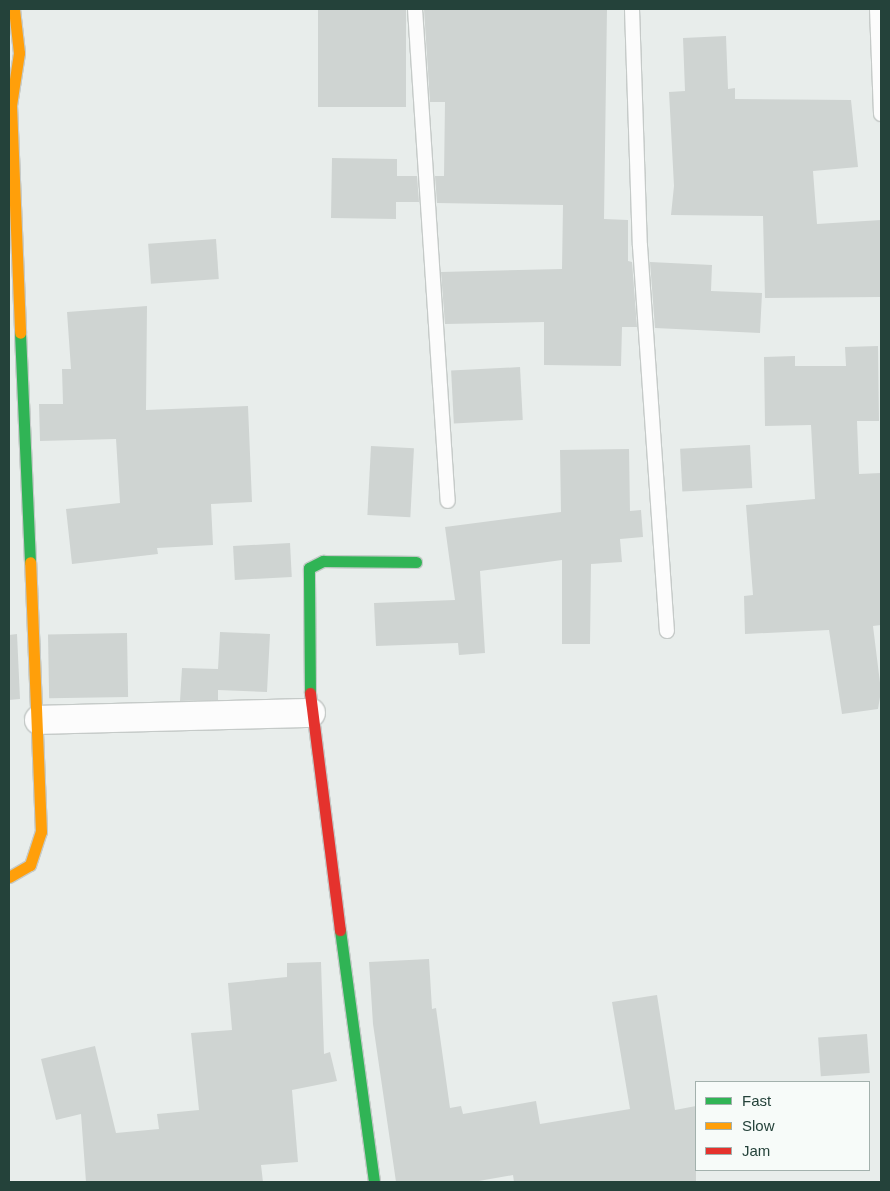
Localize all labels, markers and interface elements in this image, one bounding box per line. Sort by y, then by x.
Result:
legend [695,1081,870,1171]
text: Fast [742,1092,771,1109]
text: Slow [742,1117,775,1134]
text: Jam [742,1142,770,1159]

